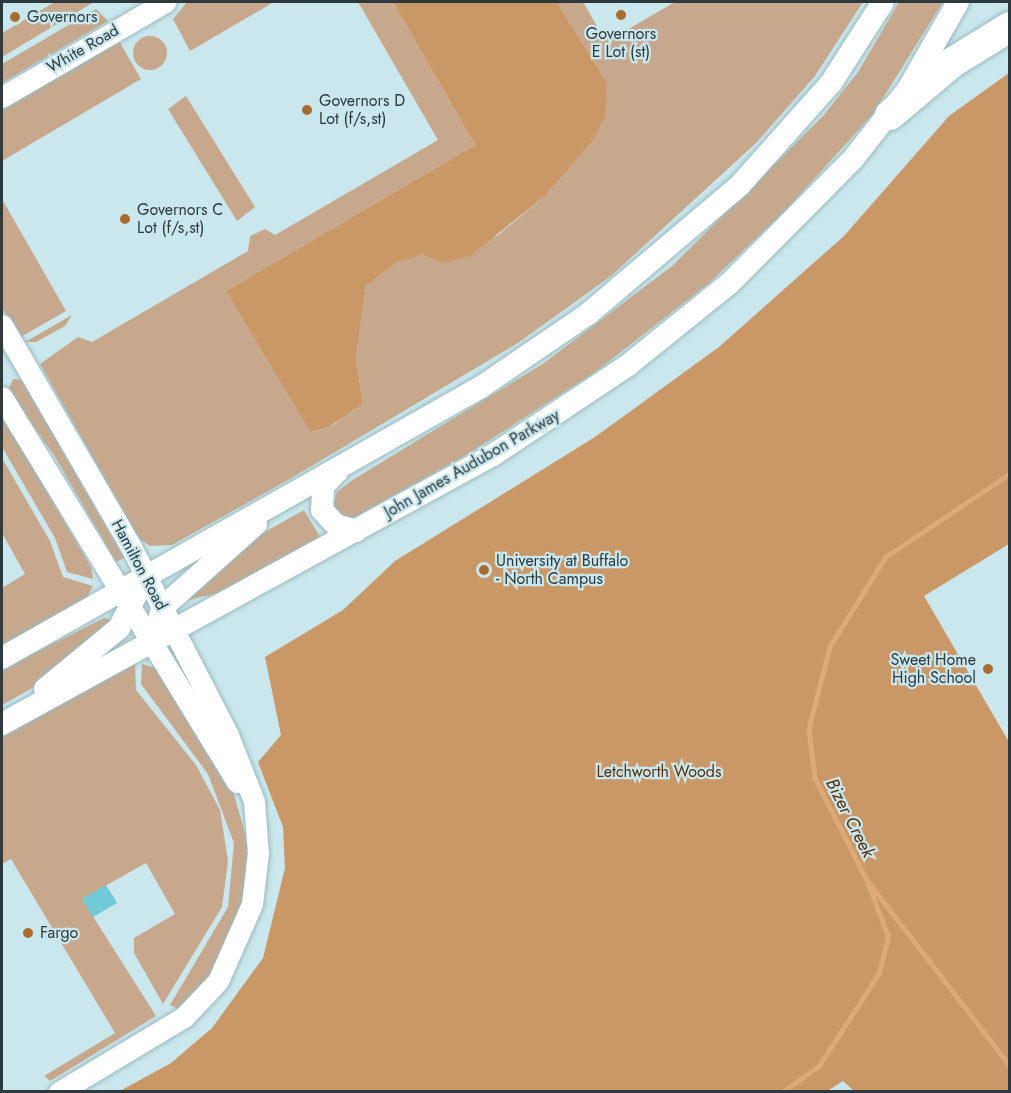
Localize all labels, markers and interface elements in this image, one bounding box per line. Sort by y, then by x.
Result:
place label: Governors [27,7,97,27]
marker: Governors E Lot (st) [614,8,628,22]
marker: Governors [8,10,22,24]
street label: White Road [44,21,122,77]
place label: Governors E Lot (st) [586,24,656,62]
place label: Governors D Lot (f/s,st) [319,91,405,129]
marker: Governors D Lot (f/s,st) [300,103,314,117]
place label: Governors C Lot (f/s,st) [137,200,223,238]
marker: Governors C Lot (f/s,st) [118,212,132,226]
street label: John James Audubon Parkway [381,406,563,522]
street label: Hamilton Road [107,516,171,614]
place label: University at Buffalo - North Campus [496,551,628,589]
marker: University at Buffalo - North Campus [477,563,491,577]
place label: Sweet Home High School [891,650,976,688]
marker: Sweet Home High School [981,662,995,676]
park label: Letchworth Woods [597,762,721,782]
water label: Bizer Creek [821,775,879,861]
place label: Fargo [40,923,78,943]
marker: Fargo [21,926,35,940]

